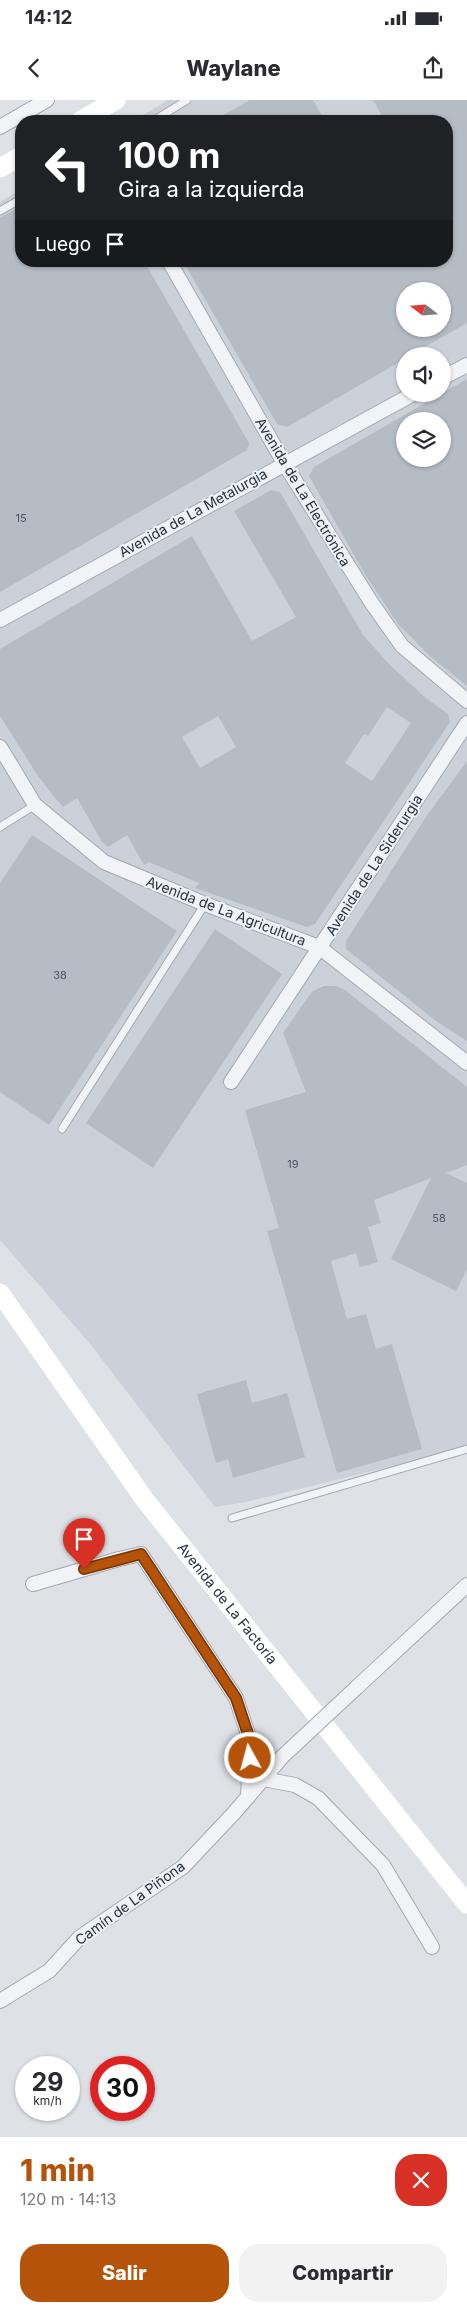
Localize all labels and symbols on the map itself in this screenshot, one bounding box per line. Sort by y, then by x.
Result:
north arrow [396,282,451,338]
street label: Avenida de La Electrónica [252,414,355,569]
street label: Avenida de La Metalurgia [116,465,270,560]
house number: 15 [15,511,27,525]
street label: Avenida de La Siderurgia [322,791,425,938]
street label: Avenida de La Agricultura [144,872,309,949]
house number: 38 [53,968,67,982]
house number: 19 [287,1157,299,1171]
house number: 58 [432,1211,446,1225]
pin [63,1518,105,1569]
street label: Avenida de La Factoría [174,1539,281,1667]
position arrow [223,1731,275,1783]
street label: Camín de La Piñona [72,1857,188,1948]
speed limit sign: 30 [90,2056,155,2121]

